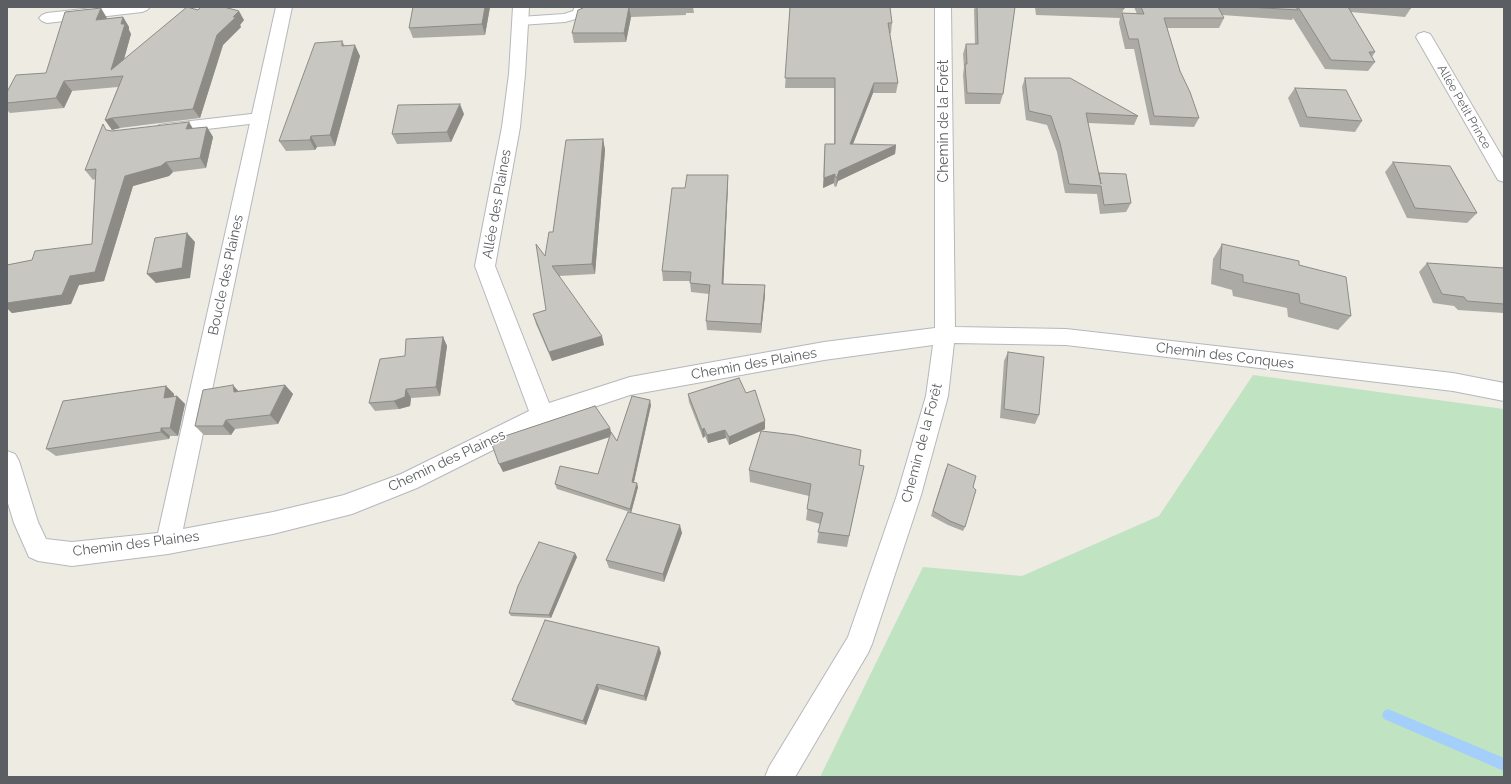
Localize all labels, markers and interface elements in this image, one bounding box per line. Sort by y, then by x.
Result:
street label: Chemin de la Forêt [936,60,952,182]
street label: Allée Petit Prince [1434,62,1494,152]
street label: Allée des Plaines [479,148,515,260]
street label: Boucle des Plaines [205,213,247,337]
street label: Chemin des Conques [1155,339,1295,373]
street label: Chemin des Plaines [690,345,818,383]
street label: Chemin de la Forêt [898,382,946,504]
street label: Chemin des Plaines [386,427,508,495]
street label: Chemin des Plaines [72,528,200,560]

